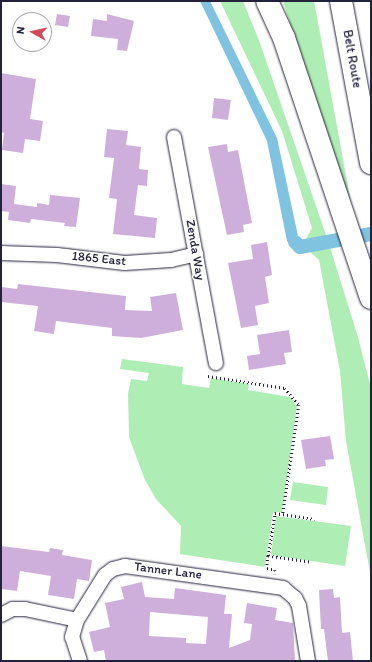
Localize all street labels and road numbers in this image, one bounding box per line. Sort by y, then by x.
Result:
street label: Belt Route [339,29,365,89]
street label: Zenda Way [182,219,208,281]
street label: 1865 East [71,248,127,270]
street label: Tanner Lane [133,559,203,583]

